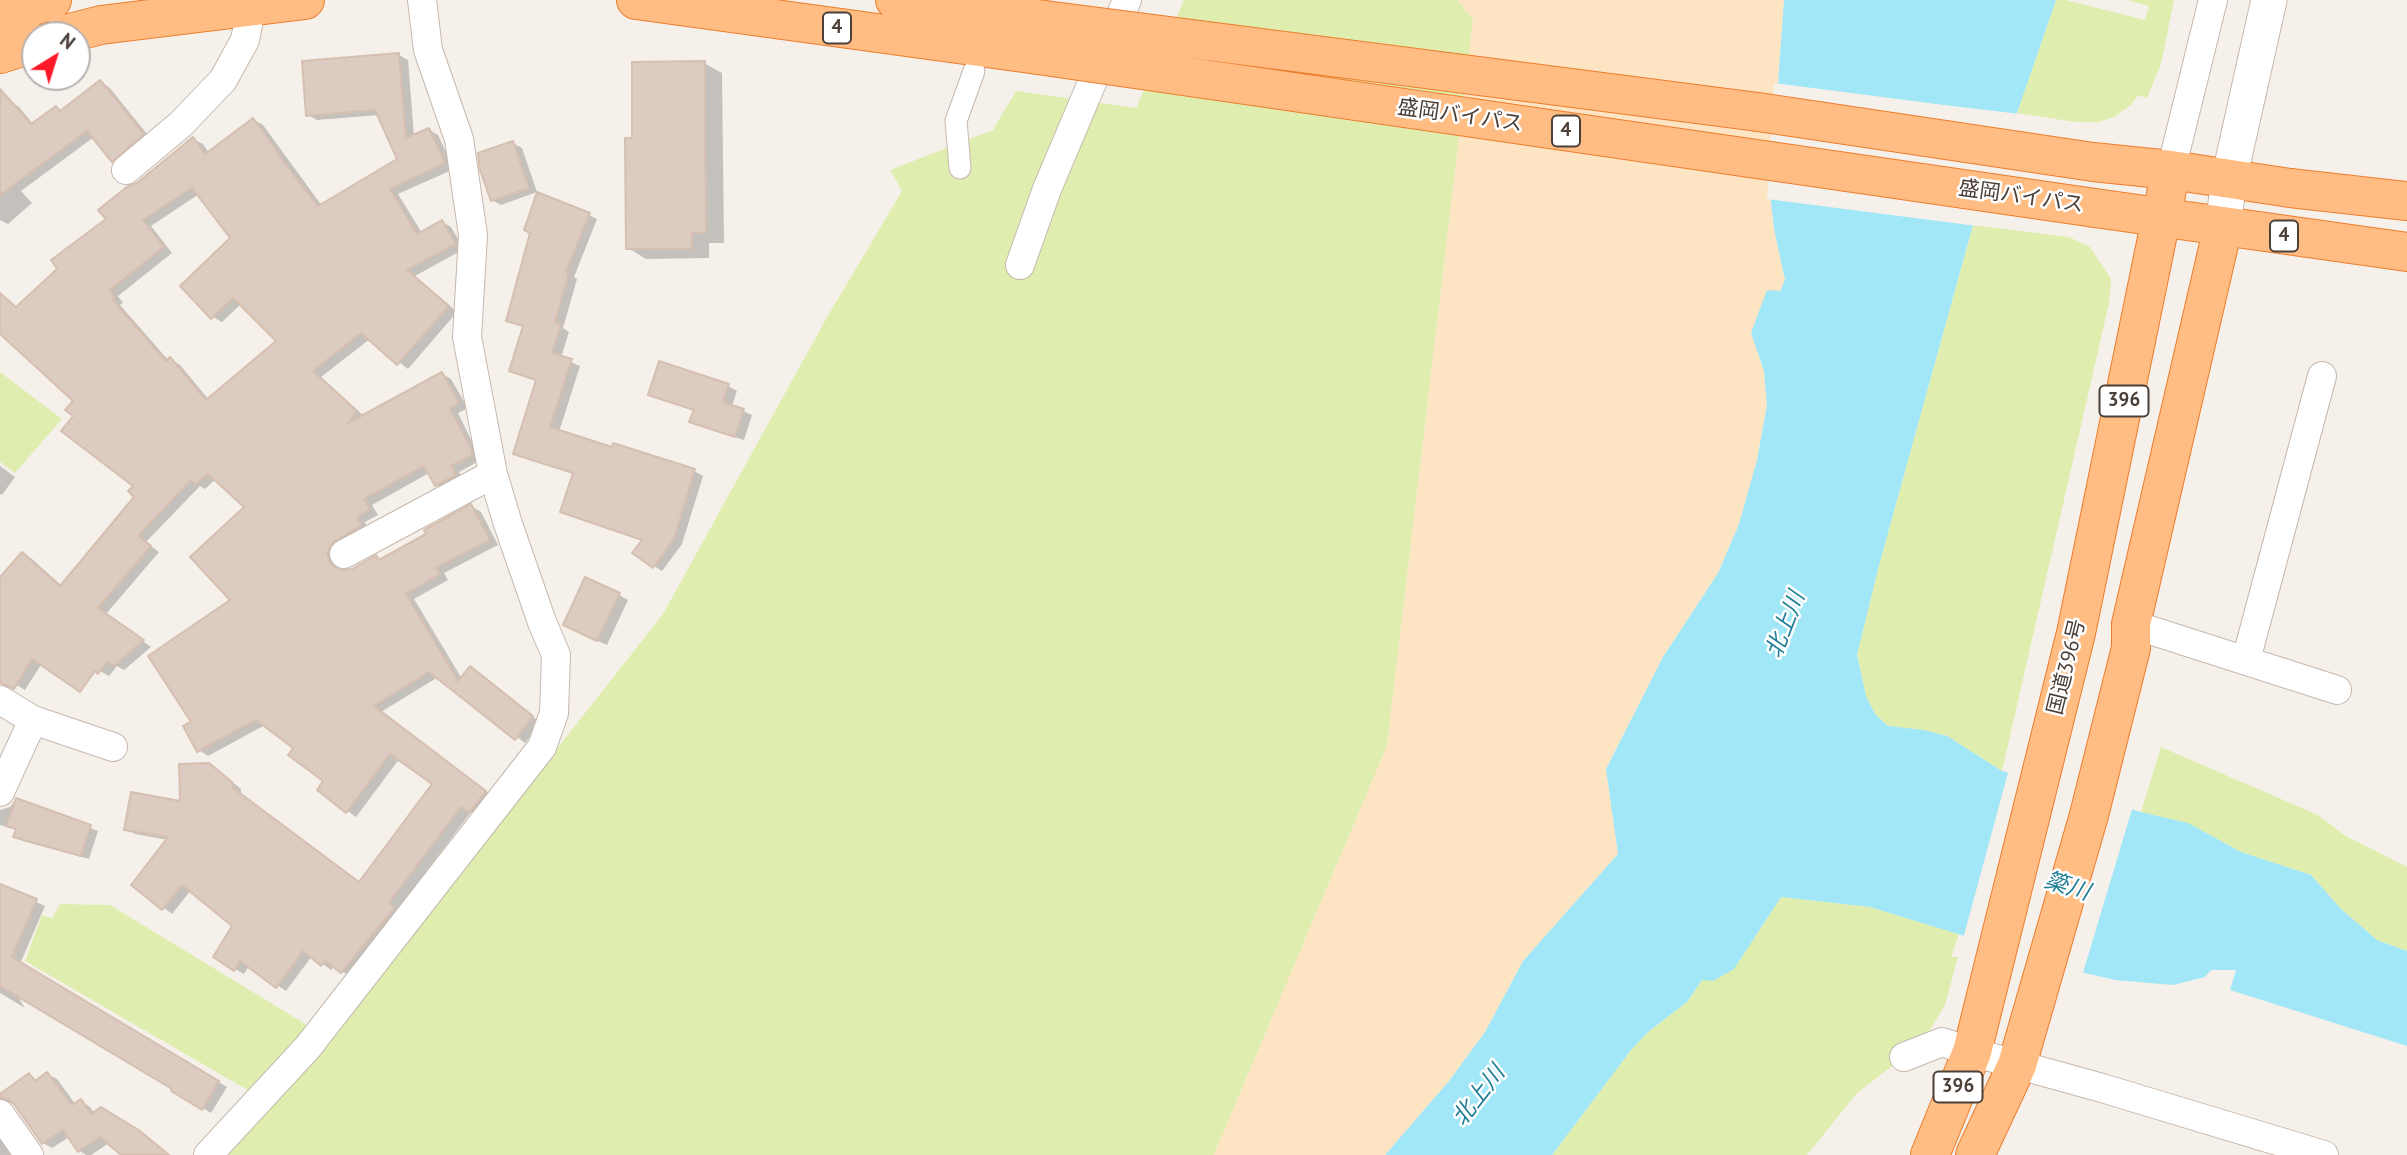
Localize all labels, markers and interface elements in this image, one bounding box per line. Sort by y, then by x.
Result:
road number: 4 [823,12,851,44]
north arrow [21,21,91,91]
text: N [55,28,80,54]
street label: 盛岡バイパス [1396,95,1524,137]
road number: 4 [1552,116,1580,146]
street label: 盛岡バイパス [1957,176,2085,218]
road number: 4 [2270,220,2298,252]
road number: 396 [2100,386,2148,416]
water label: 北上川 [1761,588,1811,662]
street label: 国道396号 [2043,617,2091,717]
water label: 簗川 [2041,867,2093,907]
water label: 北上川 [1447,1060,1511,1132]
road number: 396 [1934,1072,1982,1102]

